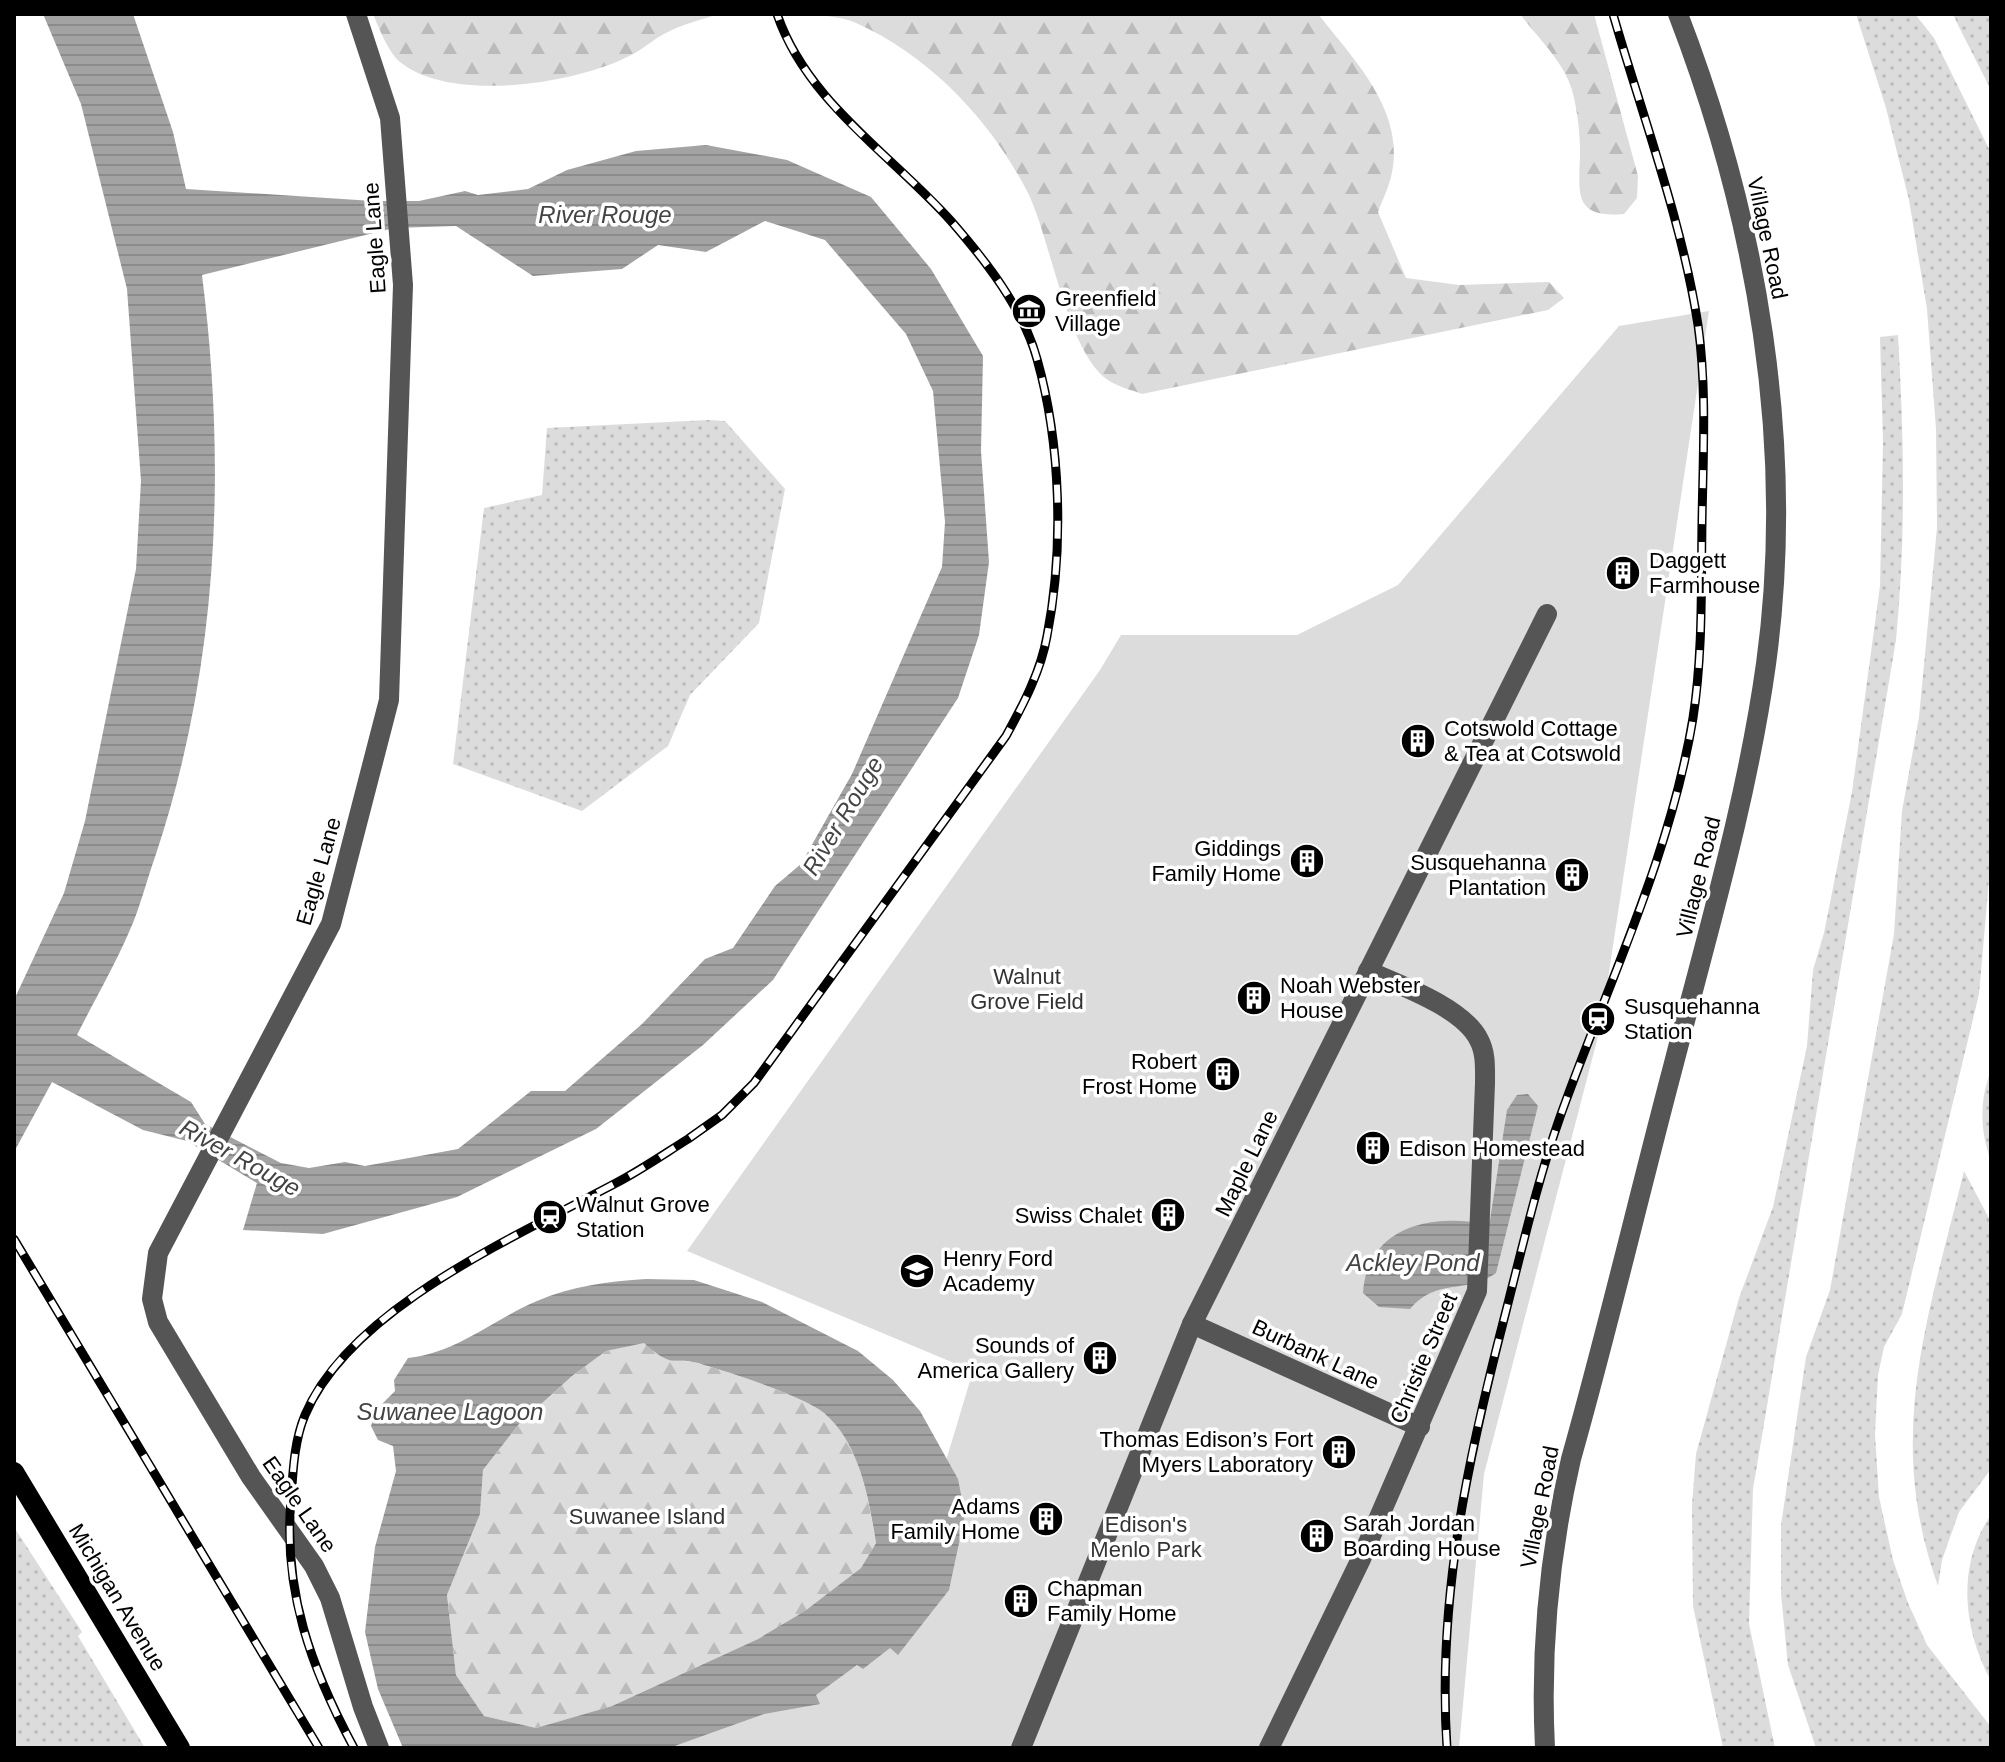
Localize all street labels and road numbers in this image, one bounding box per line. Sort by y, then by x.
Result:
street label: Village Road [1742,175,1793,302]
street label: Eagle Lane [358,182,391,294]
street label: Eagle Lane [291,814,346,928]
street label: Village Road [1671,814,1726,940]
street label: Maple Lane [1210,1106,1283,1220]
street label: Christie Street [1385,1289,1462,1427]
street label: Burbank Lane [1248,1314,1383,1395]
street label: Village Road [1515,1444,1564,1571]
street label: Eagle Lane [257,1452,342,1557]
street label: Michigan Avenue [64,1519,171,1675]

